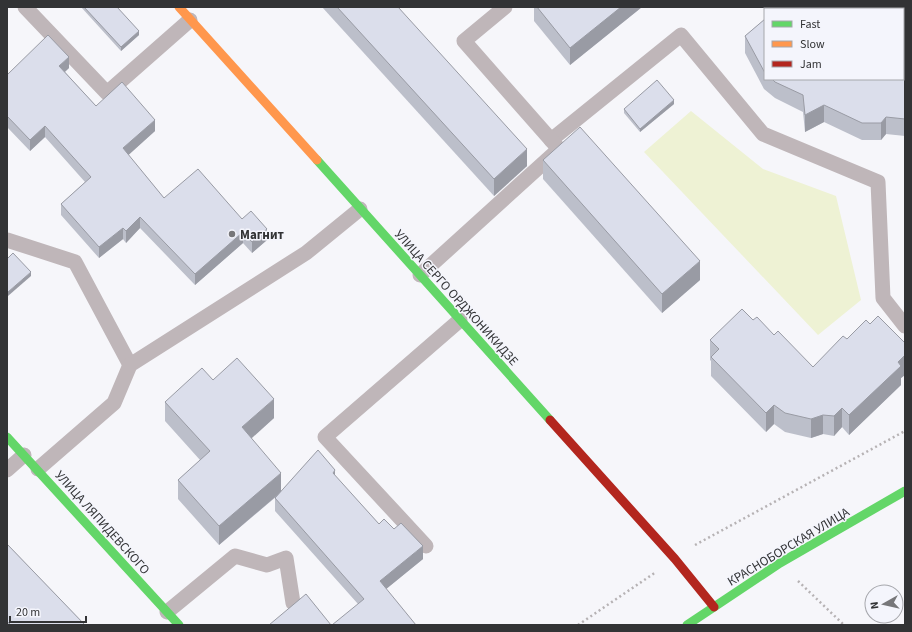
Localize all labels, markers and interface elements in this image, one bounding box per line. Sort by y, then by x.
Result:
legend [764,8,904,80]
text: Fast [800,16,820,33]
text: Slow [800,36,825,53]
text: Jam [800,56,822,73]
place label: Магнит [240,226,285,244]
street label: УЛИЦА СЕРГО ОРДЖОНИКИДЗЕ [390,226,522,370]
marker: Магнит [227,229,237,239]
street label: УЛИЦА ЛЯПИДЕВСКОГО [51,467,154,579]
street label: КРАСНОБОРСКАЯ УЛИЦА [724,503,854,590]
north arrow [864,584,904,624]
scale bar [10,598,86,624]
text: N [867,601,883,610]
text: 20 m [16,604,40,621]

